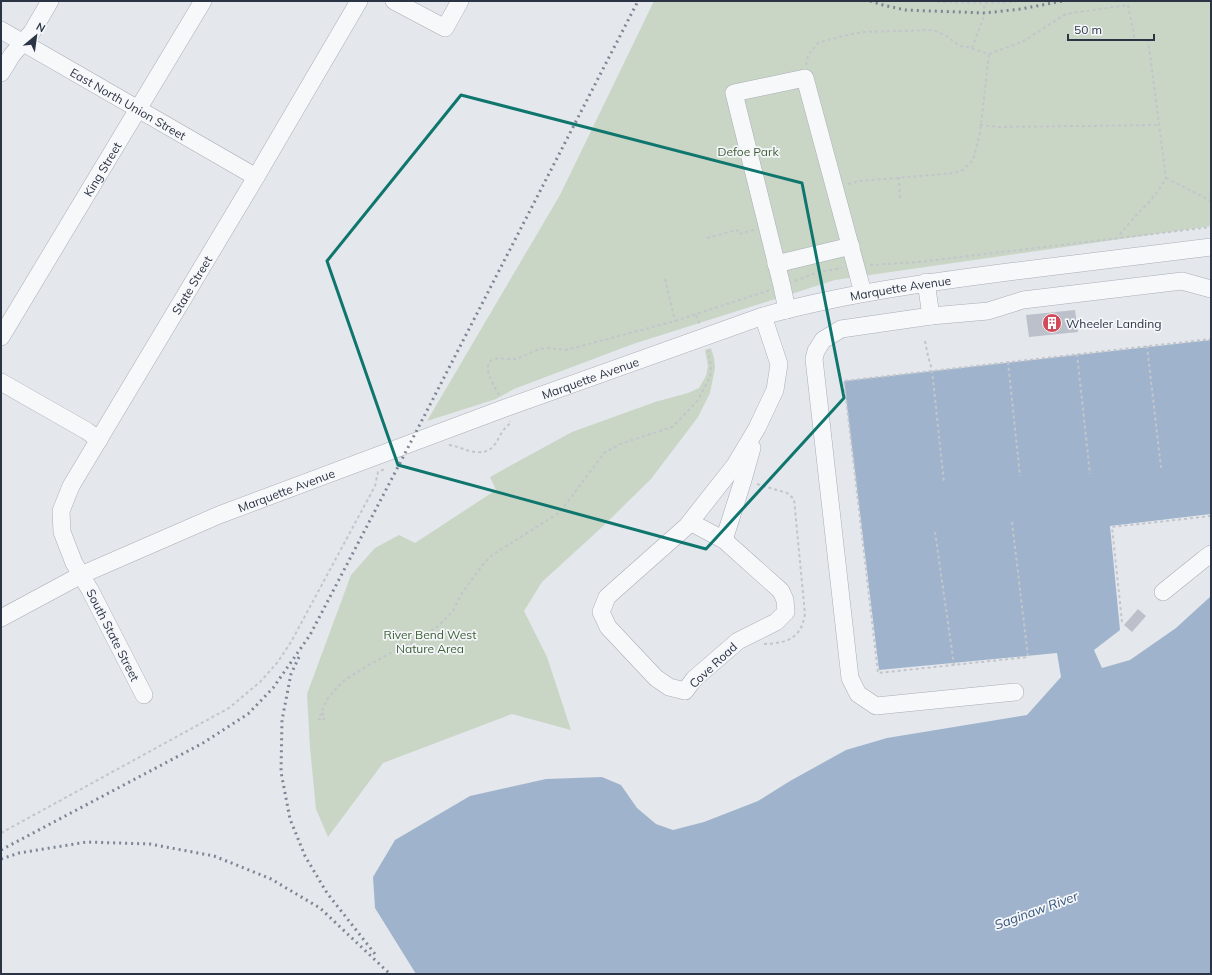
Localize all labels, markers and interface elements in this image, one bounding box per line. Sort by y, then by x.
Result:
north arrow [16,16,56,56]
scale bar [1068,16,1154,42]
text: N [34,19,48,35]
text: 50 m [1074,22,1102,37]
street label: East North Union Street [68,64,189,143]
street label: King Street [80,139,124,199]
park label: Defoe Park [717,144,779,159]
street label: State Street [168,253,215,317]
street label: Marquette Avenue [849,272,952,303]
building icon: Wheeler Landing [1041,312,1063,334]
place label: Wheeler Landing [1066,316,1161,331]
street label: Marquette Avenue [539,353,641,402]
street label: Marquette Avenue [236,465,337,515]
street label: South State Street [83,586,143,684]
park label: River Bend West Nature Area [384,627,476,656]
street label: Cove Road [686,639,740,691]
water label: Saginaw River [992,887,1081,932]

